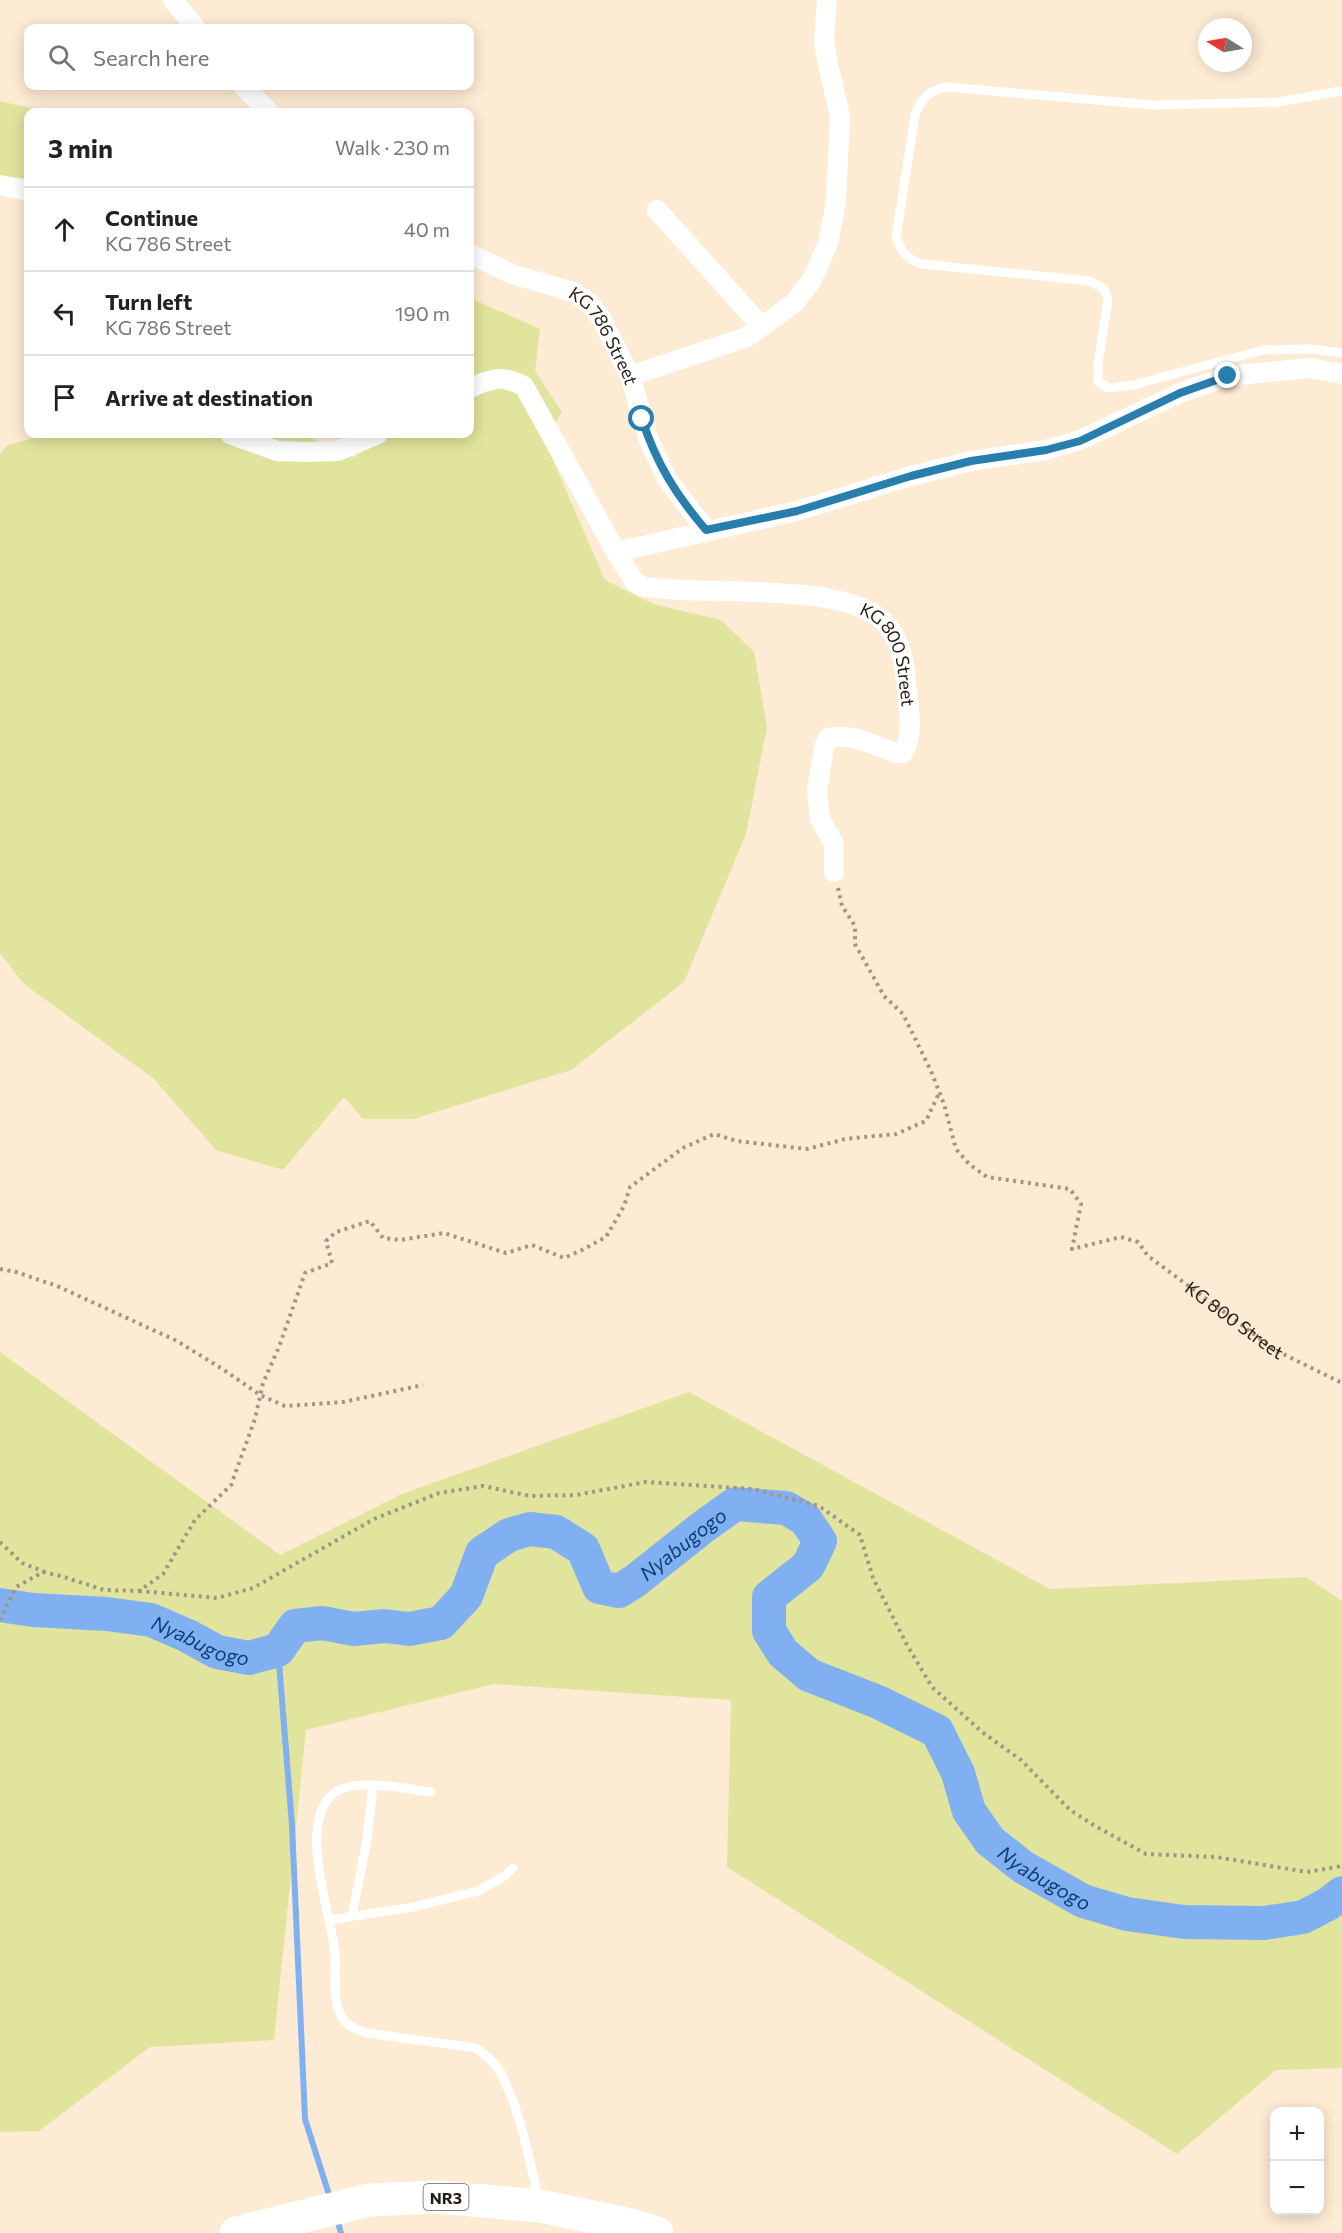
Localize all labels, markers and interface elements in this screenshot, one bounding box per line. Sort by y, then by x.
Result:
north arrow [1198,18,1252,72]
search box [24,24,474,90]
icon: search [45,41,78,74]
text: Search here [93,44,209,71]
text: 3 min [48,132,113,163]
text: Walk · 230 m [335,135,450,159]
text: Continue [105,204,198,231]
icon: ahead [48,213,81,246]
text: 40 m [404,217,450,241]
text: KG 786 Street [105,231,231,255]
street label: KG 786 Street [565,282,643,387]
text: Turn left [105,288,192,315]
icon: left [48,297,81,330]
text: 190 m [395,301,450,325]
text: KG 786 Street [105,315,231,339]
route end [1214,362,1240,388]
icon: arrive [48,381,81,414]
text: Arrive at destination [105,384,313,411]
route start [628,405,654,431]
street label: KG 800 Street [857,597,920,708]
street label: KG 800 Street [1181,1276,1287,1363]
water label: Nyabugogo [634,1502,731,1585]
water label: Nyabugogo [148,1610,251,1670]
water label: Nyabugogo [993,1840,1093,1914]
map controls [1270,2107,1324,2215]
button: + [1270,2107,1324,2161]
button: − [1270,2161,1324,2215]
road number: NR3 [424,2184,468,2210]

